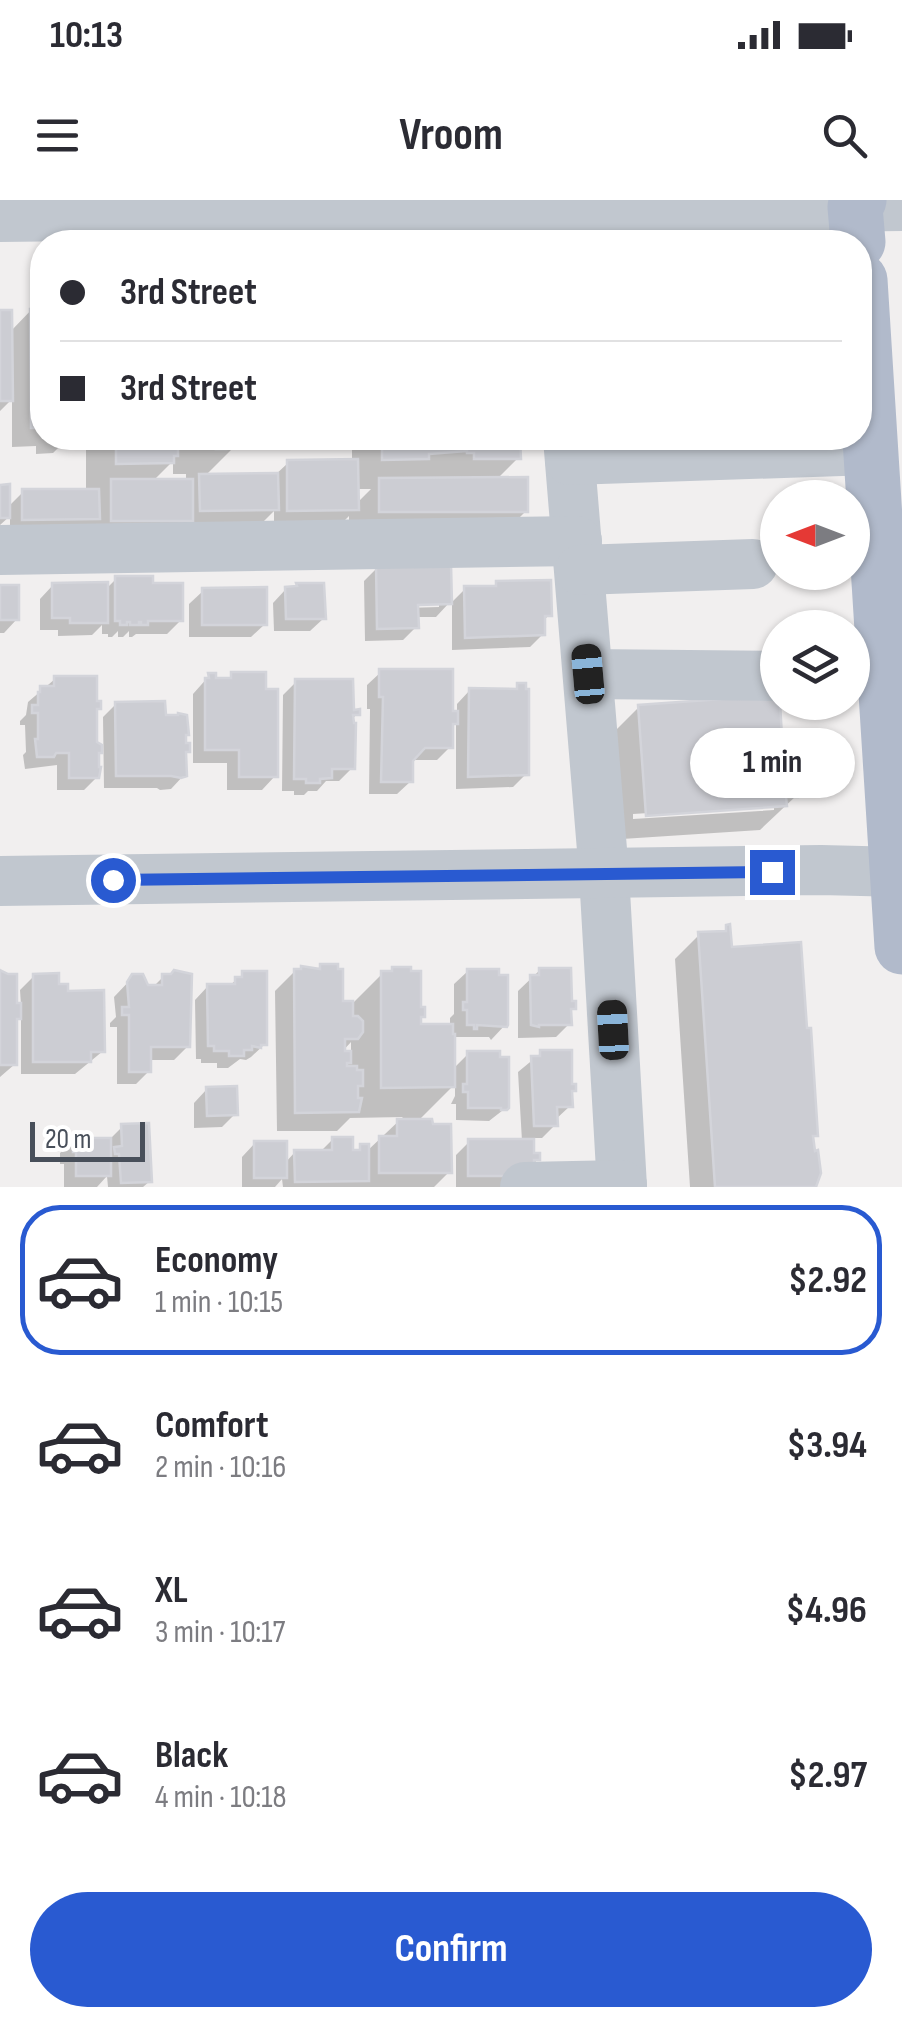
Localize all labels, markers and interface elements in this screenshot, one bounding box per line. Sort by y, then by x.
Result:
text: 10:13 [50,13,123,58]
icon: menu [30,108,85,163]
text: Vroom [399,108,503,163]
icon: search [817,108,872,163]
text: 3rd Street [120,270,257,315]
text: 3rd Street [120,366,257,411]
north arrow [760,480,870,590]
map controls [760,480,870,720]
button: layers [760,610,870,720]
car [570,643,606,705]
callout: 1 min [690,727,854,797]
text: 1 min [743,743,802,782]
route end [750,850,795,895]
route start [91,858,136,903]
car [596,999,630,1061]
scale bar [30,1117,145,1161]
text: 20 m [45,1123,91,1156]
icon: car [35,1235,125,1325]
text: Economy [155,1238,278,1283]
text: $2.92 [788,1258,867,1303]
text: 1 min · 10:15 [155,1283,283,1322]
icon: car [35,1400,125,1490]
text: Comfort [155,1403,269,1448]
text: $3.94 [787,1423,867,1468]
text: 2 min · 10:16 [155,1448,286,1487]
icon: car [35,1565,125,1655]
text: XL [155,1568,188,1613]
text: $4.96 [786,1588,867,1633]
text: 3 min · 10:17 [155,1613,285,1652]
icon: car [35,1730,125,1820]
text: Black [155,1733,228,1778]
text: $2.97 [788,1753,867,1798]
text: 4 min · 10:18 [155,1778,287,1817]
button: Confirm [30,1892,872,2007]

